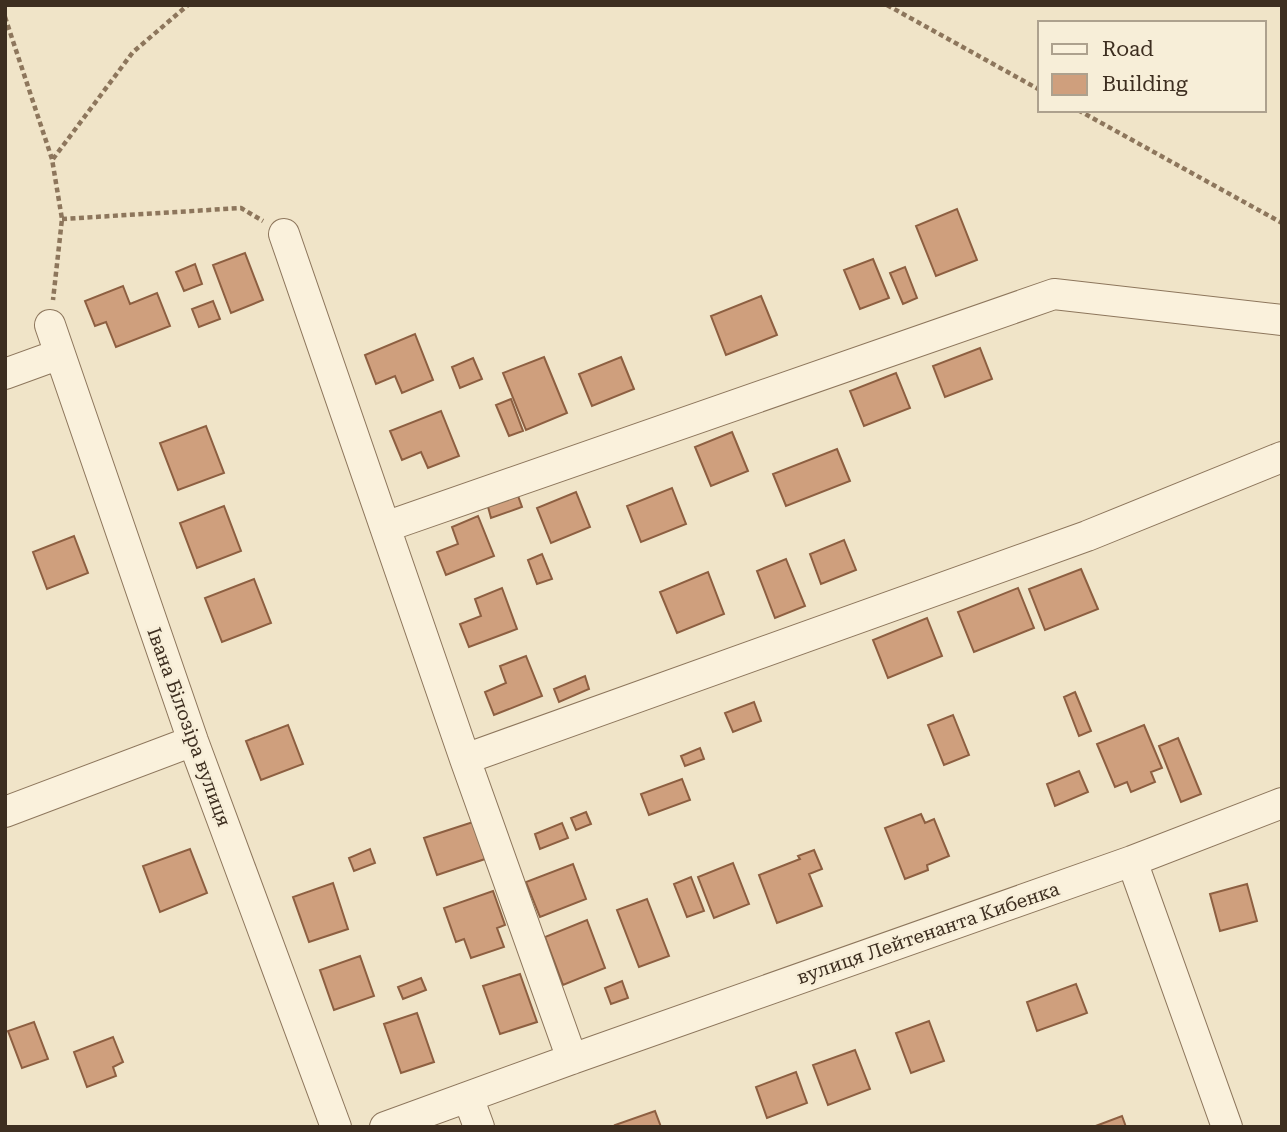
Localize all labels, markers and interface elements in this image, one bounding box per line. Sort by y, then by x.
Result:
legend [1038,21,1266,112]
text: Road [1102,37,1154,61]
text: Building [1102,72,1188,96]
street label: Івана Білозіра вулиця [142,624,236,830]
street label: вулиця Лейтенанта Кибенка [794,877,1063,989]

